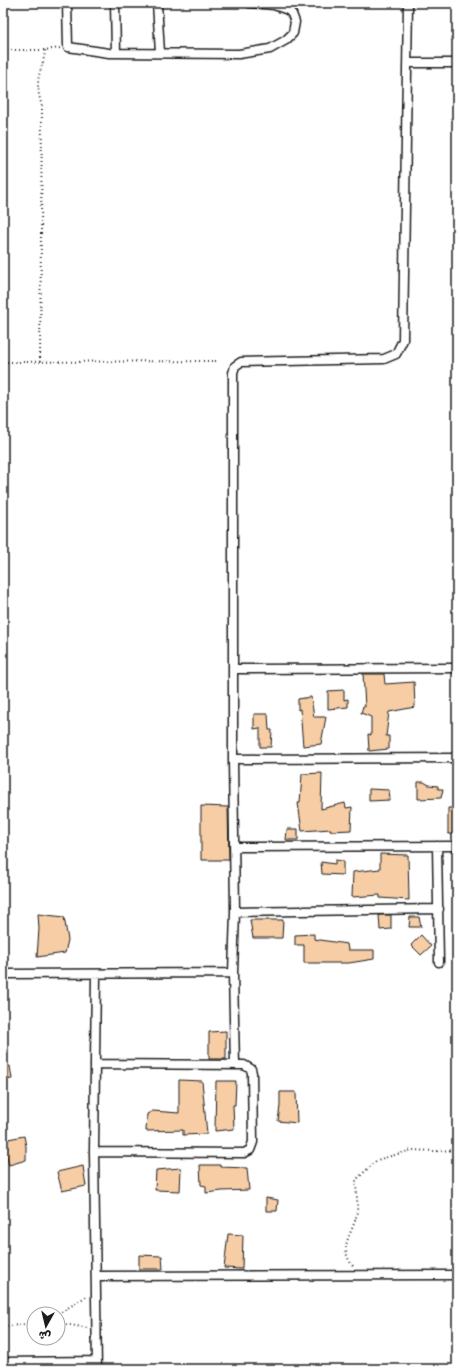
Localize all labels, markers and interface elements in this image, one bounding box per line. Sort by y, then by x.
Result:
north arrow [26,1306,66,1346]
text: ش [38,1327,52,1343]

